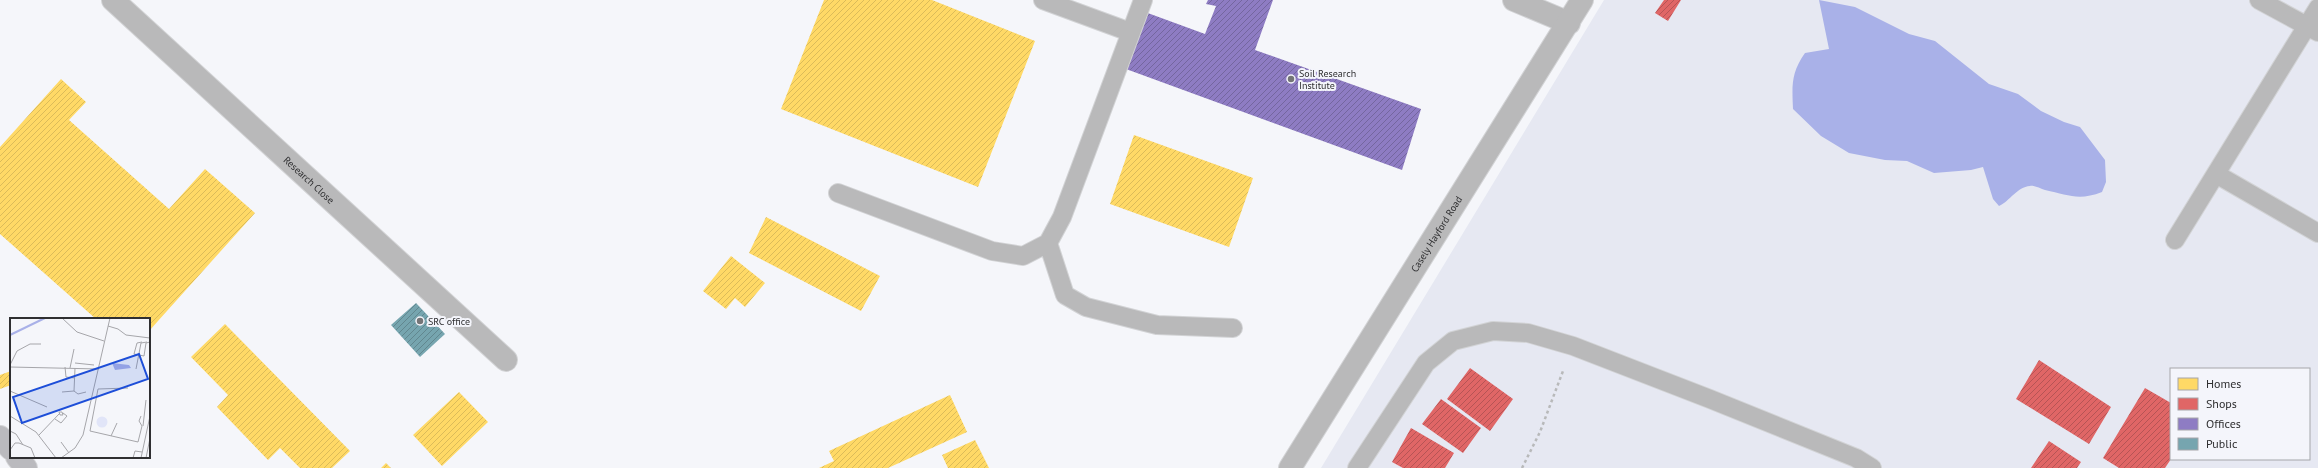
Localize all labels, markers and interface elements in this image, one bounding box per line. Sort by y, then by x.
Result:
place label: Soil Research Institute [1299,67,1356,92]
marker: Soil Research Institute [1286,74,1296,84]
street label: Research Close [281,154,337,207]
street label: Casely Hayford Road [1408,194,1465,275]
place label: SRC office [428,315,470,328]
marker: SRC office [415,316,425,326]
inset map [10,318,150,458]
legend [2170,368,2310,460]
text: Homes [2206,376,2241,391]
text: Shops [2206,396,2237,411]
text: Offices [2206,416,2241,431]
text: Public [2206,436,2238,451]

